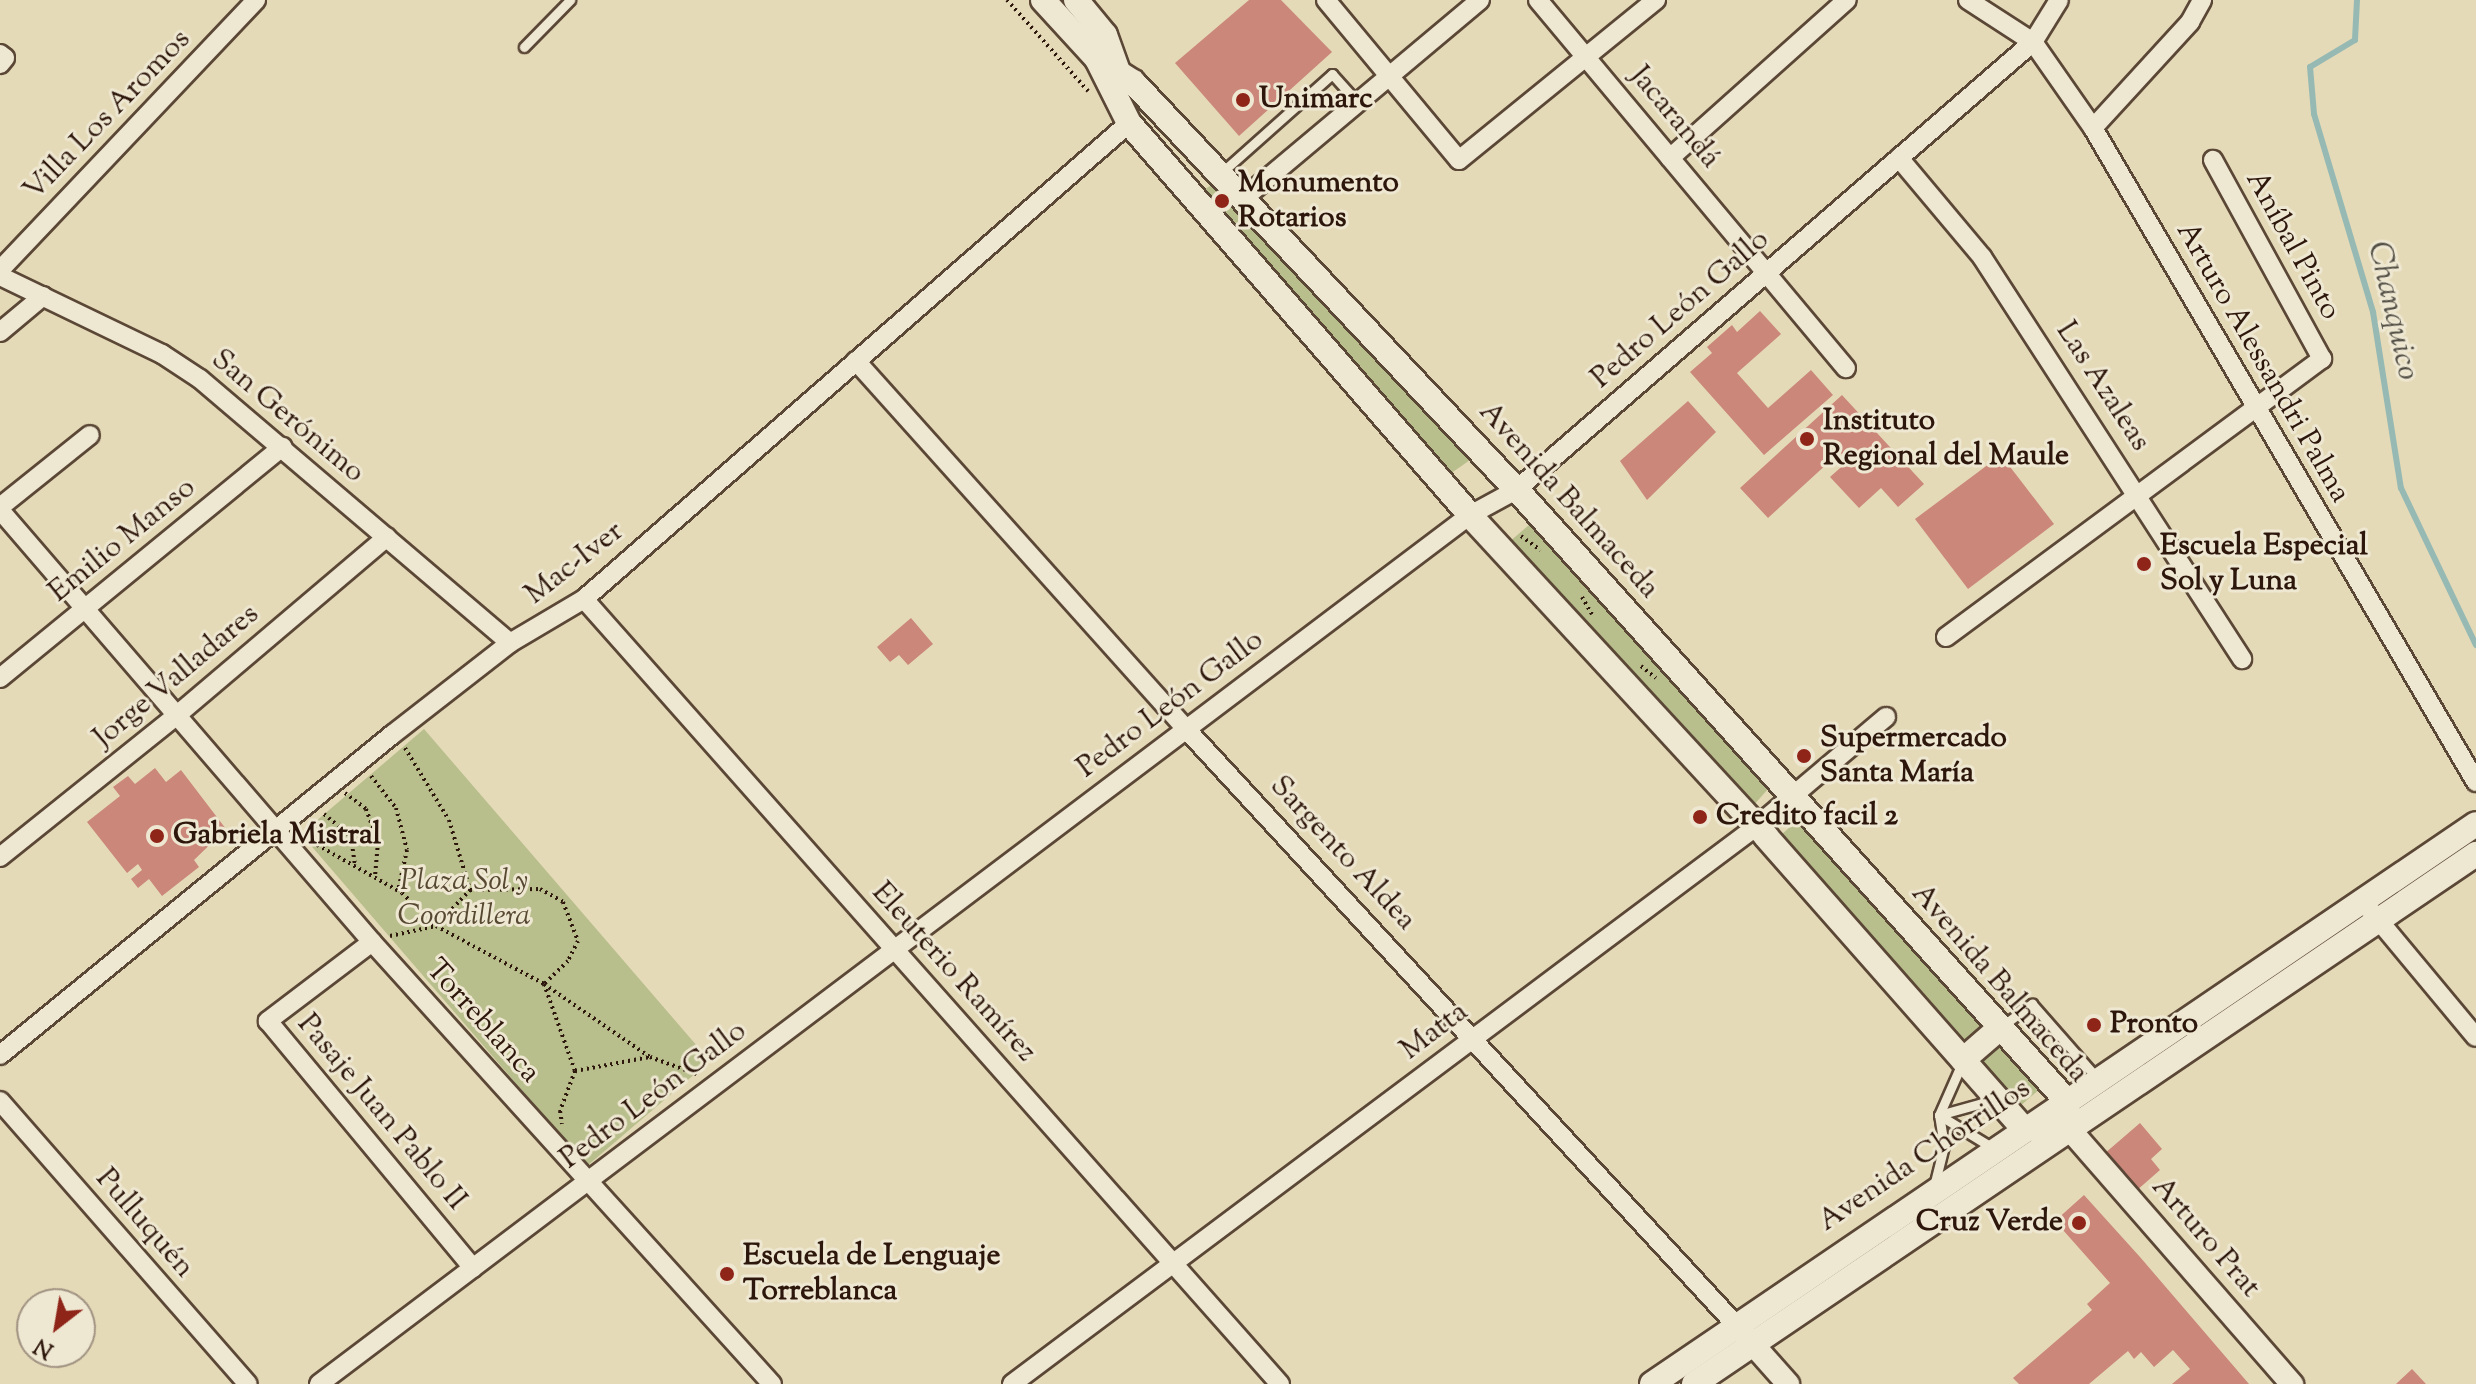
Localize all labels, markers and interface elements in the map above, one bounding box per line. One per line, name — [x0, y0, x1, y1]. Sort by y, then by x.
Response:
street label: Villa Los Aromos — [17, 23, 199, 209]
street label: Jacarandá — [1621, 60, 1727, 176]
place label: Unimarc — [1259, 82, 1373, 118]
marker: Unimarc — [1234, 91, 1252, 109]
street label: Aníbal Pinto — [2236, 165, 2348, 327]
place label: Monumento Rotarios — [1238, 166, 1399, 236]
marker: Monumento Rotarios — [1213, 192, 1231, 210]
street label: Arturo Alessandri Palma — [2167, 216, 2357, 510]
street label: Pedro León Gallo — [1585, 223, 1777, 397]
water label: Chanquico — [2357, 238, 2427, 384]
street label: Las Azaleas — [2047, 315, 2157, 459]
street label: San Gerónimo — [203, 342, 371, 492]
street label: Avenida Balmaceda — [1470, 395, 1666, 607]
place label: Instituto Regional del Maule — [1823, 404, 2069, 474]
marker: Instituto Regional del Maule — [1798, 430, 1816, 448]
street label: Emilio Manso — [42, 471, 204, 611]
street label: Mac-Iver — [519, 515, 631, 613]
place label: Escuela Especial Sol y Luna — [2160, 529, 2368, 600]
marker: Escuela Especial Sol y Luna — [2135, 555, 2153, 573]
street label: Jorge Valladares — [87, 597, 267, 757]
street label: Pedro León Gallo — [1071, 623, 1271, 787]
place label: Supermercado Santa María — [1820, 721, 2007, 792]
marker: Supermercado Santa María — [1795, 747, 1813, 765]
street label: Sargento Aldea — [1261, 769, 1423, 939]
place label: Credito facil 2 — [1716, 799, 1898, 835]
marker: Credito facil 2 — [1691, 808, 1709, 826]
place label: Gabriela Mistral — [173, 818, 381, 854]
marker: Gabriela Mistral — [148, 827, 166, 845]
park label: Plaza Sol y Coordillera — [398, 864, 530, 934]
street label: Eleuterio Ramírez — [863, 876, 1043, 1070]
street label: Avenida Balmaceda — [1903, 877, 2095, 1091]
street label: Torreblanca — [417, 953, 547, 1091]
street label: Matta — [1394, 995, 1476, 1069]
place label: Pronto — [2110, 1007, 2198, 1043]
street label: Pasaje Juan Pablo II — [288, 1008, 474, 1218]
street label: Pedro León Gallo — [554, 1014, 754, 1178]
marker: Pronto — [2085, 1016, 2103, 1034]
street label: Avenida Chorrillos — [1812, 1072, 2038, 1240]
street label: Pulluquén — [87, 1162, 201, 1286]
street label: Arturo Prat — [2143, 1170, 2267, 1306]
place label: Cruz Verde — [1916, 1205, 2063, 1241]
marker: Cruz Verde — [2070, 1214, 2088, 1232]
place label: Escuela de Lenguaje Torreblanca — [743, 1239, 1000, 1310]
marker: Escuela de Lenguaje Torreblanca — [718, 1265, 736, 1283]
north arrow — [16, 1288, 96, 1368]
text: N — [29, 1329, 60, 1365]

